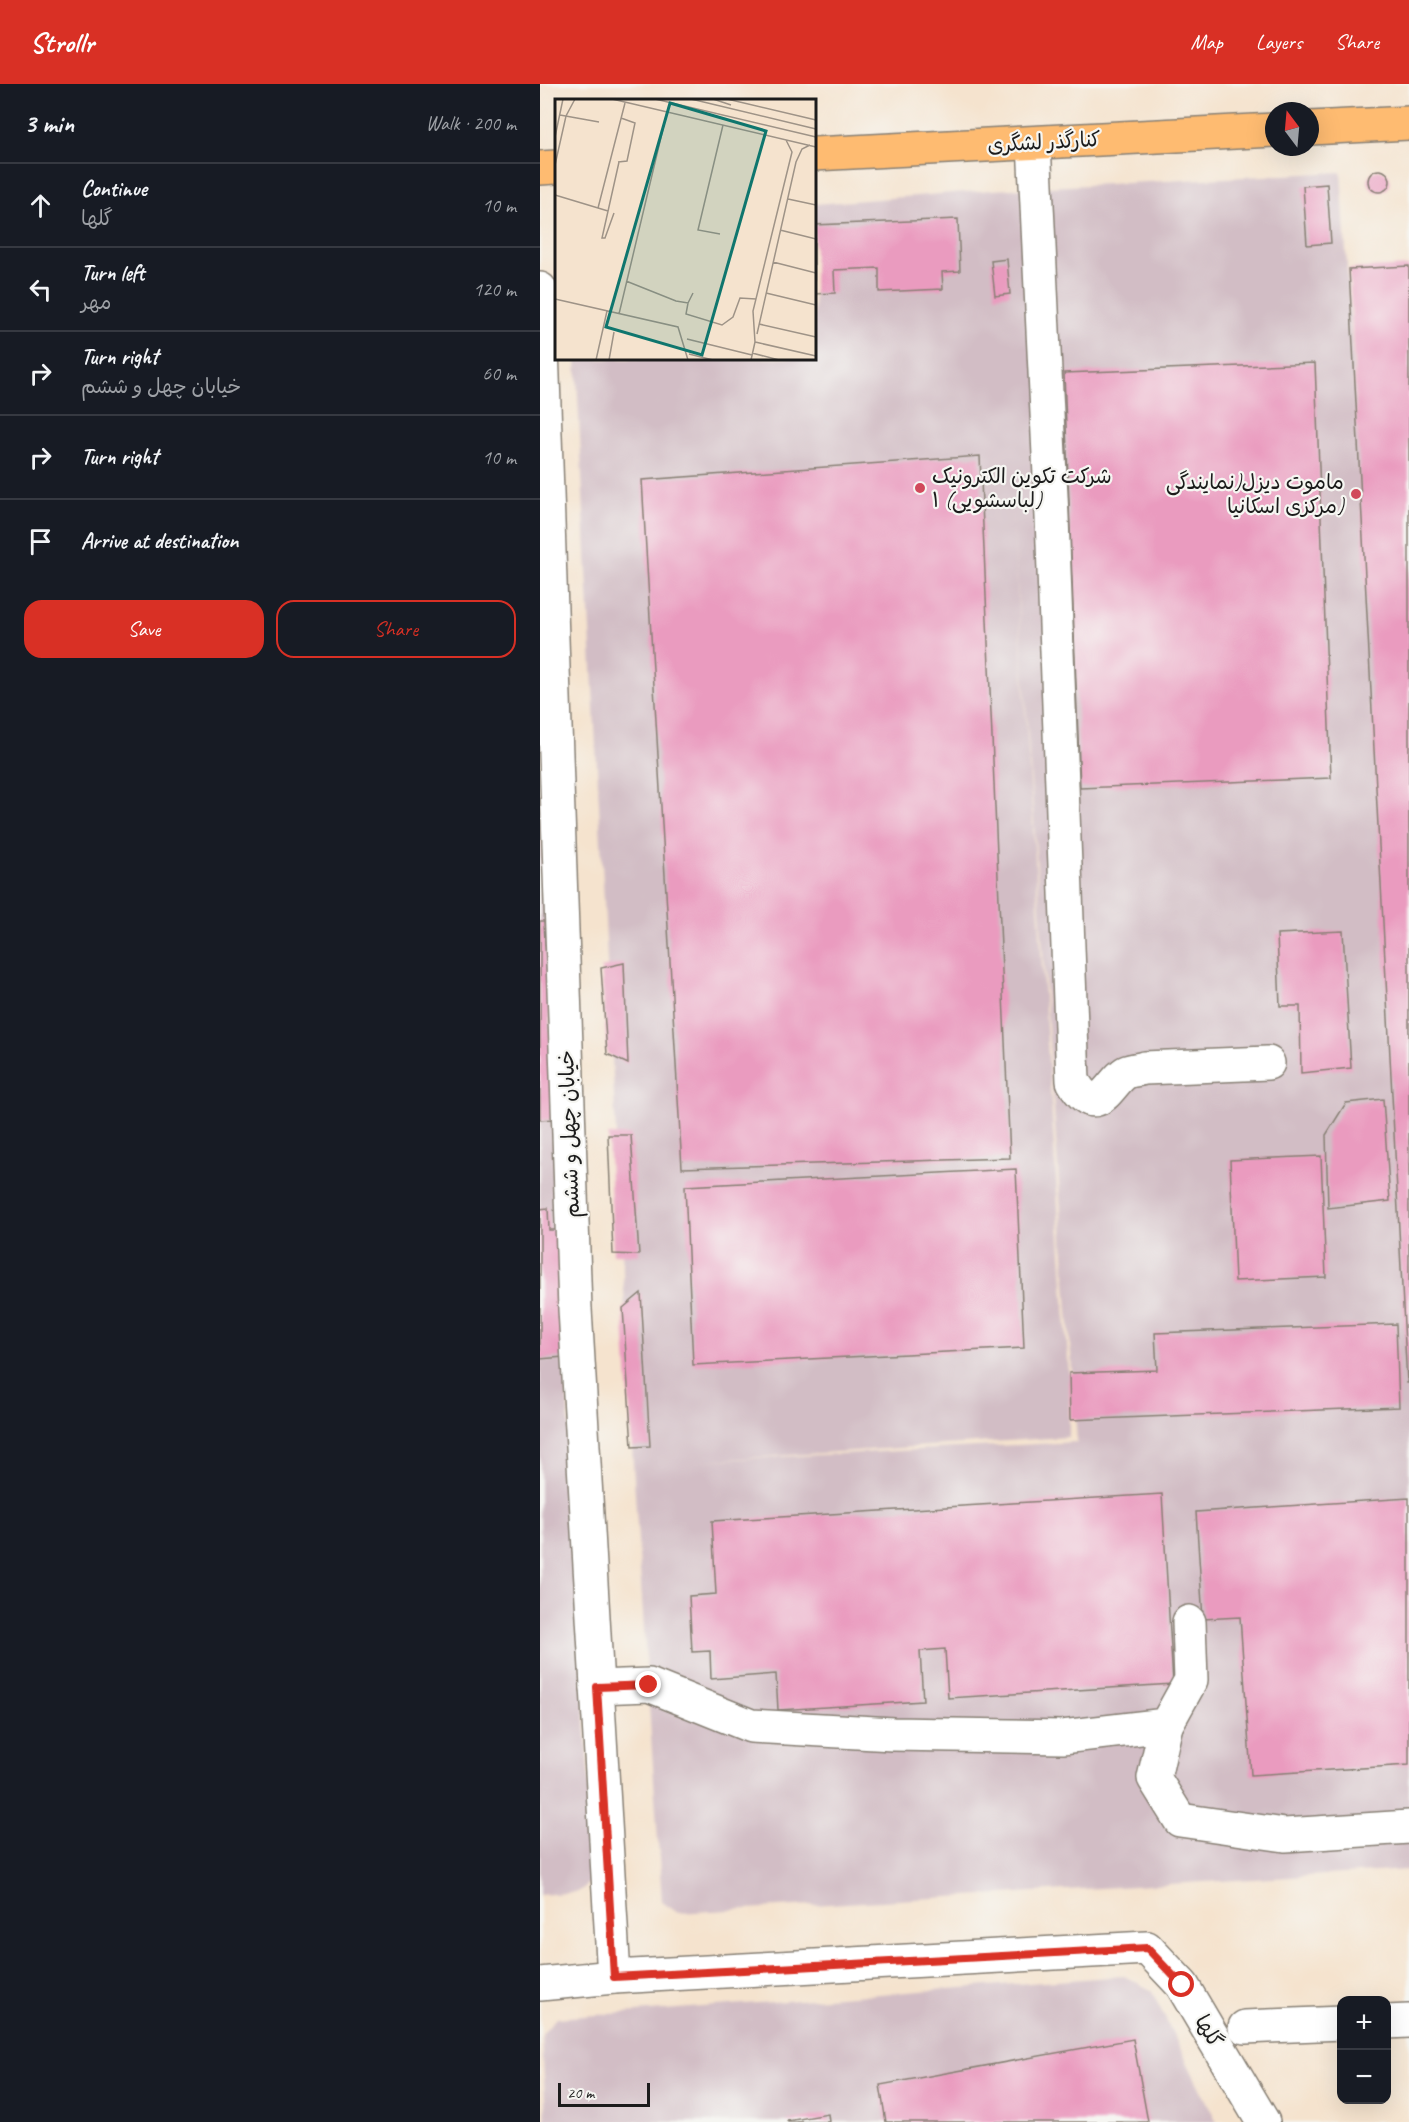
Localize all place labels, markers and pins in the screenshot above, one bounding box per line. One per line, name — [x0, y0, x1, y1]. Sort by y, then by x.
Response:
place label: شرکت تکوین الکترونیک ۱ (لباسشویی) — [932, 463, 1112, 514]
place label: ماموت دیزل(نمایندگی مرکزی اسکانیا) — [1166, 469, 1345, 519]
marker: شرکت تکوین الکترونیک ۱ (لباسشویی) — [913, 481, 927, 495]
marker: ماموت دیزل(نمایندگی مرکزی اسکانیا) — [1349, 487, 1363, 501]

